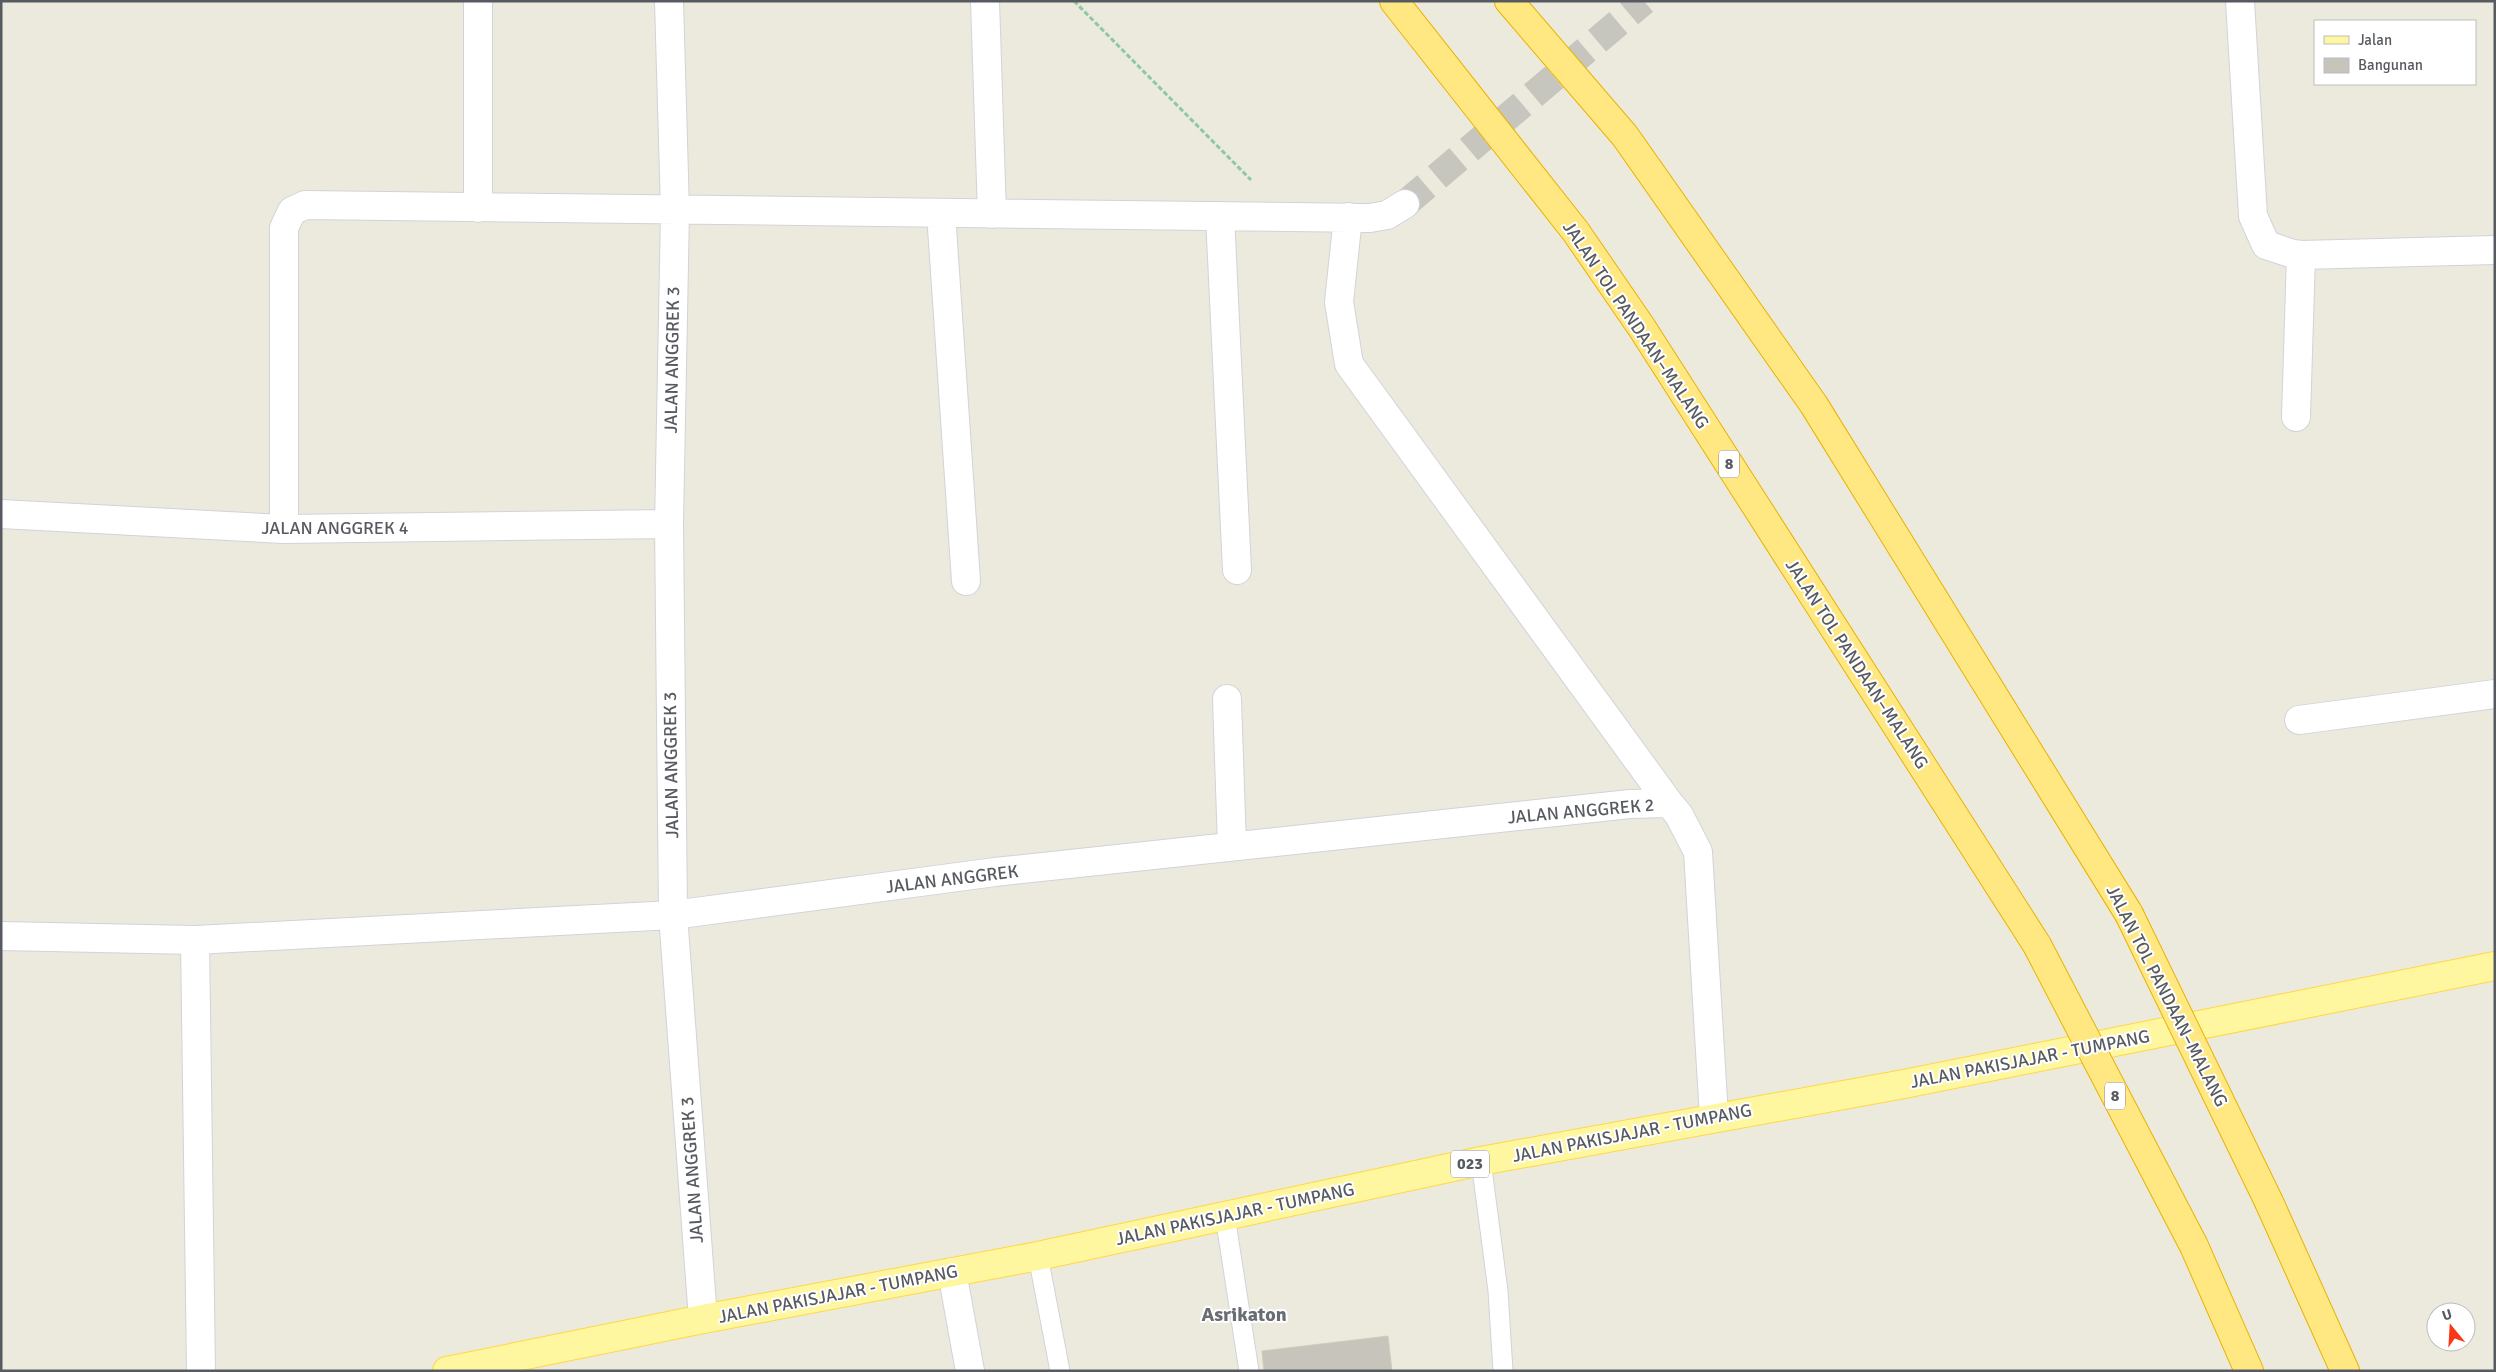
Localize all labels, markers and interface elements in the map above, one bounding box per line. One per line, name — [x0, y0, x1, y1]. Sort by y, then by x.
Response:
legend — [2314, 20, 2476, 85]
text: Jalan — [2358, 31, 2392, 49]
text: Bangunan — [2358, 56, 2423, 74]
street label: JALAN TOL PANDAAN–MALANG — [1558, 217, 1714, 433]
street label: JALAN ANGGREK 3 — [660, 286, 684, 434]
road number: 8 — [1719, 450, 1739, 478]
street label: JALAN ANGGREK 4 — [262, 517, 409, 539]
street label: JALAN TOL PANDAAN–MALANG — [1781, 555, 1933, 773]
street label: JALAN ANGGREK 3 — [659, 691, 683, 839]
street label: JALAN ANGGREK 2 — [1507, 794, 1655, 828]
street label: JALAN ANGGREK — [885, 860, 1020, 898]
street label: JALAN TOL PANDAAN–MALANG — [2101, 882, 2233, 1110]
street label: JALAN PAKISJAJAR - TUMPANG — [1908, 1025, 2152, 1093]
road number: 8 — [2105, 1082, 2125, 1110]
street label: JALAN ANGGREK 3 — [676, 1096, 708, 1244]
street label: JALAN PAKISJAJAR - TUMPANG — [1510, 1099, 1754, 1167]
road number: 023 — [1451, 1150, 1489, 1178]
street label: JALAN PAKISJAJAR - TUMPANG — [1114, 1178, 1356, 1250]
street label: JALAN PAKISJAJAR - TUMPANG — [716, 1260, 960, 1328]
district label: Asrikaton — [1201, 1302, 1287, 1327]
north arrow — [2426, 1302, 2476, 1352]
text: U — [2440, 1306, 2454, 1325]

